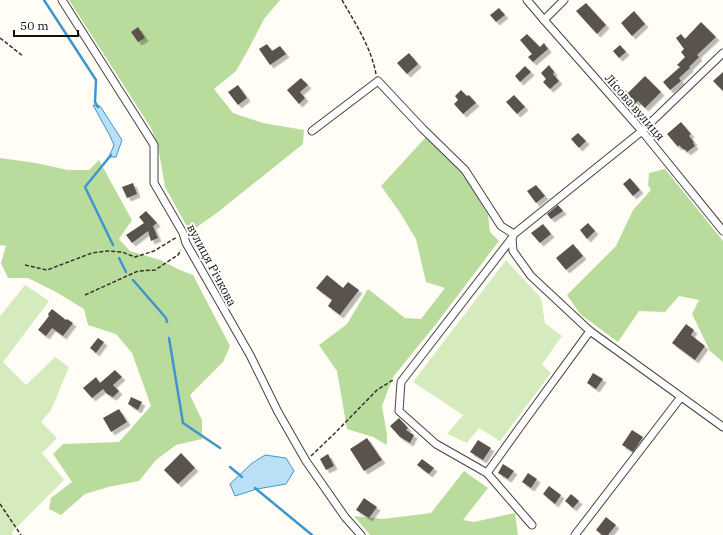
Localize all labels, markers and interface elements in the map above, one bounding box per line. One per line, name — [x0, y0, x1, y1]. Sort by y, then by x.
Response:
scale bar — [14, 12, 78, 38]
text: 50 m — [20, 18, 49, 33]
street label: Лісова вулиця — [602, 71, 668, 143]
street label: вулиця Річкова — [184, 221, 240, 309]

